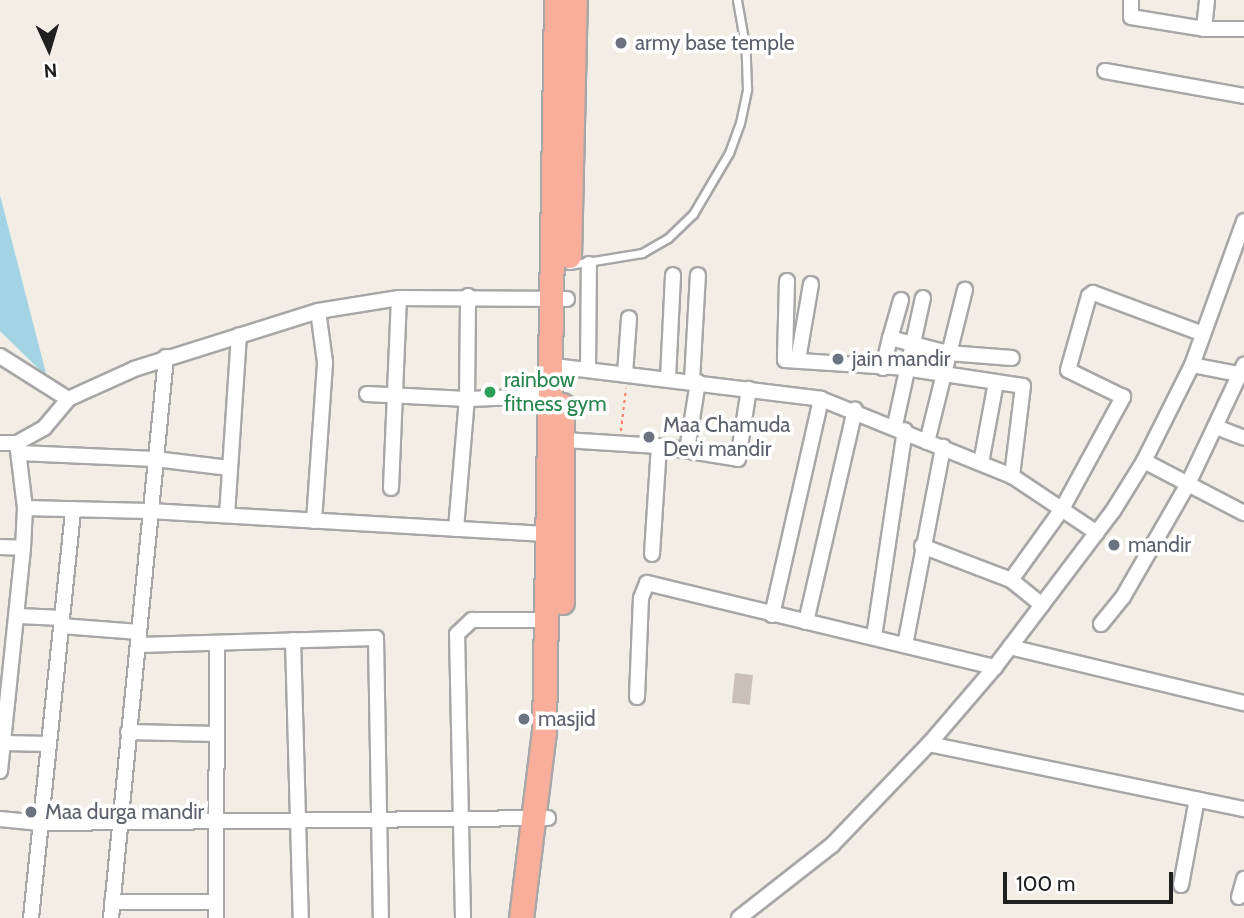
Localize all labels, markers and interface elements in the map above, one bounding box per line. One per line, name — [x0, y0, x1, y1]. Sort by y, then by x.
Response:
north arrow — [14, 14, 84, 84]
place label: army base temple — [635, 30, 795, 56]
marker: army base temple — [613, 35, 629, 51]
text: N — [43, 59, 58, 82]
place label: jain mandir — [852, 346, 950, 372]
marker: jain mandir — [830, 351, 846, 367]
place label: rainbow fitness gym — [504, 367, 607, 417]
marker: rainbow fitness gym — [482, 384, 498, 400]
place label: Maa Chamuda Devi mandir — [663, 412, 790, 462]
marker: Maa Chamuda Devi mandir — [641, 429, 657, 445]
place label: mandir — [1128, 532, 1191, 558]
marker: mandir — [1106, 537, 1122, 553]
place label: masjid — [538, 706, 596, 732]
marker: masjid — [516, 711, 532, 727]
place label: Maa durga mandir — [45, 799, 204, 825]
marker: Maa durga mandir — [23, 804, 39, 820]
scale bar — [1006, 858, 1176, 902]
text: 100 m — [1016, 871, 1075, 896]

